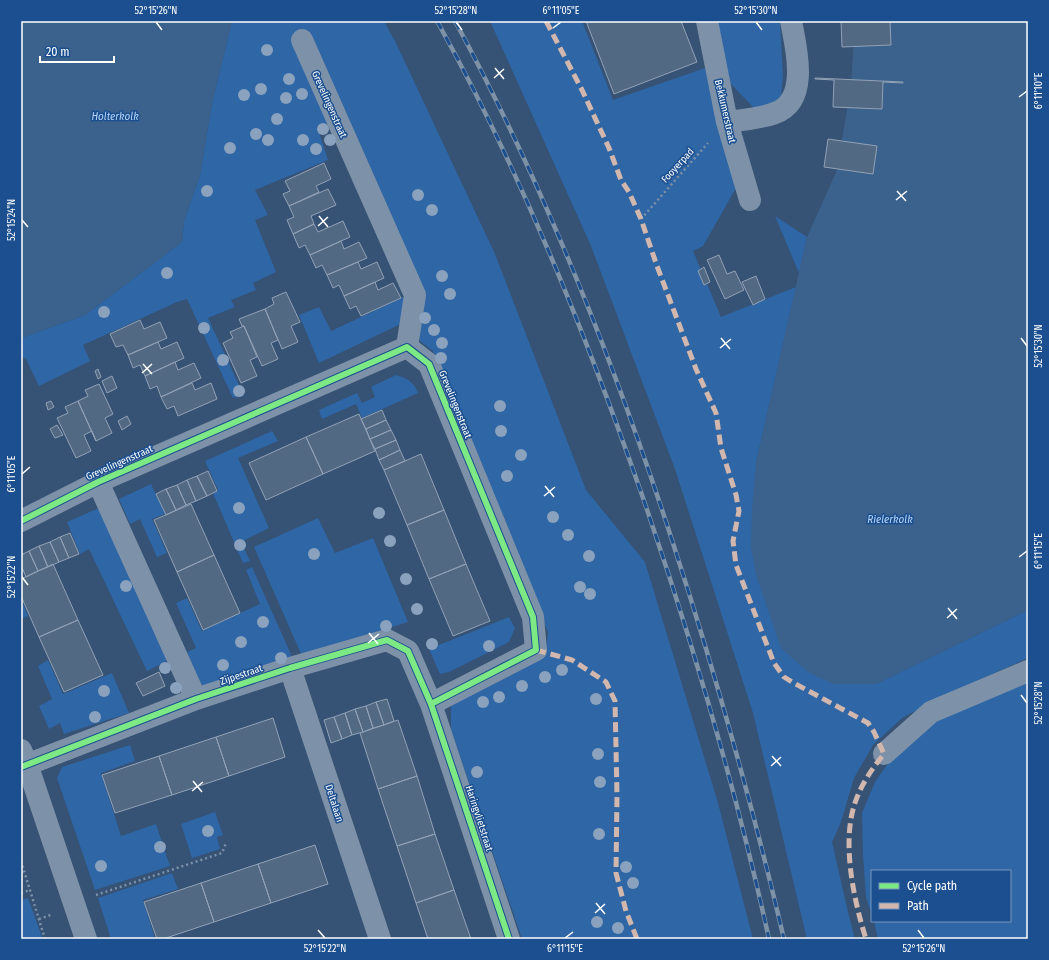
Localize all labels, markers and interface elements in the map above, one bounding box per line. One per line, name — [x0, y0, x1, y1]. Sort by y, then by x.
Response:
text: 52°15'26"N — [135, 5, 177, 17]
text: 52°15'28"N — [435, 5, 477, 17]
text: 6°11'05"E — [542, 5, 580, 17]
text: 52°15'30"N — [734, 5, 778, 17]
scale bar — [40, 38, 114, 64]
text: 20 m — [46, 45, 70, 59]
street label: Grevelingenstraat — [309, 69, 350, 140]
text: 6°11'10"E — [1033, 72, 1045, 109]
street label: Bekkumerstraat — [712, 78, 738, 145]
water label: Holterkolk — [91, 110, 139, 123]
street label: Fooyerpad — [659, 146, 697, 186]
text: 52°15'24"N — [6, 199, 18, 241]
text: 52°15'30"N — [1033, 324, 1045, 368]
street label: Grevelingenstraat — [436, 369, 474, 441]
street label: Grevelingenstraat — [84, 442, 155, 483]
text: 6°11'05"E — [6, 455, 18, 493]
water label: Rielerkolk — [867, 513, 913, 526]
text: 6°11'15"E — [1033, 533, 1045, 569]
text: 52°15'22"N — [6, 556, 18, 598]
street label: Zijpestraat — [219, 662, 265, 688]
text: 52°15'28"N — [1033, 682, 1045, 724]
street label: Deltalaan — [322, 783, 346, 824]
street label: Haringvlietstraat — [463, 784, 496, 853]
legend — [871, 870, 1011, 922]
text: Cycle path — [907, 879, 957, 893]
text: Path — [907, 899, 929, 913]
text: 52°15'22"N — [304, 943, 346, 955]
text: 6°11'15"E — [547, 943, 583, 955]
text: 52°15'26"N — [903, 943, 945, 955]

